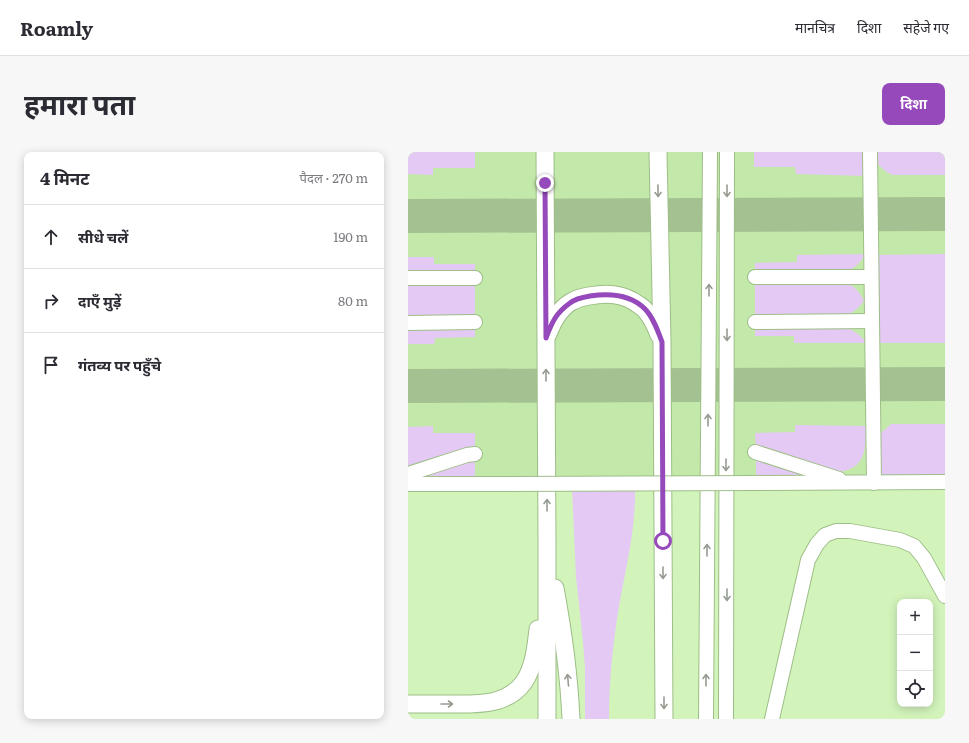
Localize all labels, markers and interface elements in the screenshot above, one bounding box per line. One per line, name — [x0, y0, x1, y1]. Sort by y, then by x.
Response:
text: Roamly — [20, 14, 93, 42]
text: मानचित्र — [795, 17, 835, 37]
text: दिशा — [857, 17, 881, 37]
text: सहेजे गए — [903, 17, 949, 37]
text: हमारा पता — [24, 82, 135, 124]
button: दिशा — [882, 83, 945, 125]
text: 4 मिनट — [40, 165, 89, 190]
text: पैदल · 270 m — [300, 168, 368, 187]
route end — [536, 174, 554, 192]
one-way arrow — [655, 184, 662, 197]
one-way arrow — [723, 184, 731, 197]
text: सीधे चलें — [78, 225, 128, 248]
icon: ahead — [40, 226, 62, 248]
text: 190 m — [333, 227, 368, 246]
one-way arrow — [705, 284, 713, 297]
text: दाएँ मुड़ें — [78, 289, 121, 312]
icon: right — [40, 290, 62, 312]
text: 80 m — [338, 291, 368, 310]
one-way arrow — [723, 328, 731, 341]
text: गंतव्य पर पहुँचे — [78, 353, 161, 376]
icon: arrive — [40, 354, 62, 376]
one-way arrow — [542, 369, 550, 382]
one-way arrow — [704, 414, 712, 427]
one-way arrow — [722, 458, 730, 471]
one-way arrow — [543, 499, 551, 512]
route start — [654, 532, 672, 550]
one-way arrow — [703, 544, 711, 557]
one-way arrow — [659, 566, 667, 579]
one-way arrow — [723, 588, 731, 601]
map controls — [897, 599, 933, 707]
button: + — [897, 599, 933, 635]
button: − — [897, 635, 933, 671]
button: locate — [897, 671, 933, 707]
one-way arrow — [564, 674, 571, 687]
one-way arrow — [702, 674, 710, 687]
one-way arrow — [660, 696, 668, 709]
one-way arrow — [440, 700, 453, 708]

